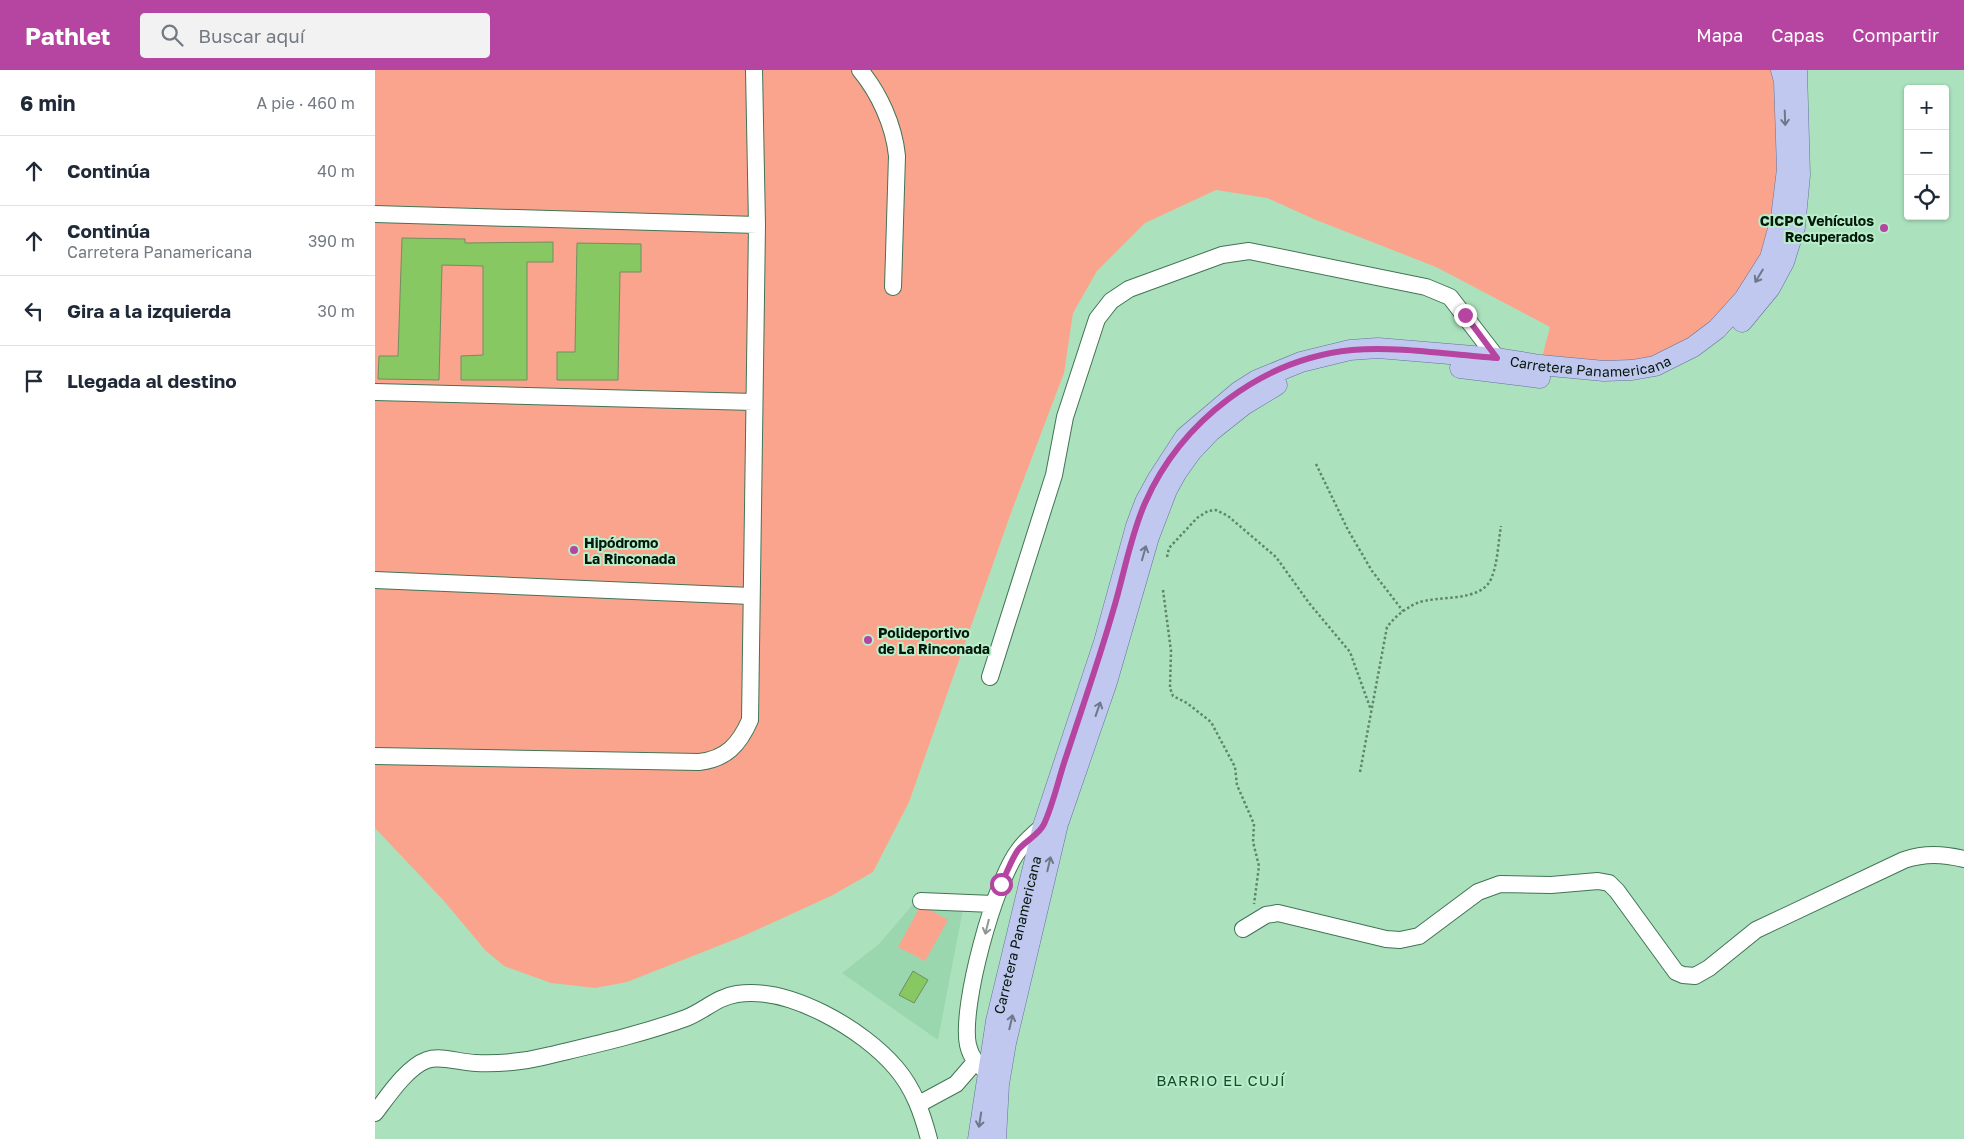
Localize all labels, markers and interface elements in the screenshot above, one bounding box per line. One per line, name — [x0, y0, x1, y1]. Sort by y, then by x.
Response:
search box — [140, 13, 490, 58]
text: Pathlet — [25, 21, 110, 50]
icon: search — [158, 21, 186, 49]
text: Buscar aquí — [198, 24, 305, 47]
text: Mapa — [1696, 24, 1743, 46]
text: Capas — [1771, 24, 1824, 46]
text: Compartir — [1852, 24, 1939, 46]
map controls — [1904, 85, 1949, 220]
button: + — [1904, 85, 1949, 130]
text: 6 min — [20, 90, 75, 116]
text: A pie · 460 m — [257, 93, 355, 113]
one-way arrow — [1780, 110, 1790, 126]
button: − — [1904, 130, 1949, 175]
icon: ahead — [20, 157, 48, 185]
text: Continúa — [67, 159, 150, 182]
text: 40 m — [317, 161, 355, 181]
button: locate — [1904, 175, 1949, 220]
place label: CICPC Vehículos Recuperados — [1760, 212, 1874, 245]
text: Continúa — [67, 219, 150, 242]
marker: CICPC Vehículos Recuperados — [1878, 222, 1890, 234]
icon: ahead — [20, 227, 48, 255]
text: 390 m — [308, 231, 355, 251]
text: Carretera Panamericana — [67, 242, 252, 262]
one-way arrow — [1754, 269, 1764, 283]
icon: left — [20, 297, 48, 325]
text: Gira a la izquierda — [67, 299, 231, 322]
text: 30 m — [318, 301, 355, 321]
route end — [1454, 304, 1477, 327]
street label: Carretera Panamericana — [1509, 351, 1673, 380]
icon: arrive — [20, 367, 48, 395]
text: Llegada al destino — [67, 369, 237, 392]
place label: Hipódromo La Rinconada — [584, 534, 676, 567]
marker: Hipódromo La Rinconada — [568, 544, 580, 556]
one-way arrow — [1140, 546, 1149, 562]
place label: Polideportivo de La Rinconada — [878, 624, 990, 657]
marker: Polideportivo de La Rinconada — [862, 634, 874, 646]
one-way arrow — [1094, 702, 1103, 717]
street label: Carretera Panamericana — [990, 854, 1044, 1016]
one-way arrow — [1045, 856, 1054, 872]
route start — [990, 873, 1013, 896]
one-way arrow — [982, 919, 991, 935]
one-way arrow — [1007, 1014, 1016, 1030]
district label: BARRIO EL CUJÍ — [1156, 1071, 1286, 1089]
one-way arrow — [975, 1112, 985, 1128]

